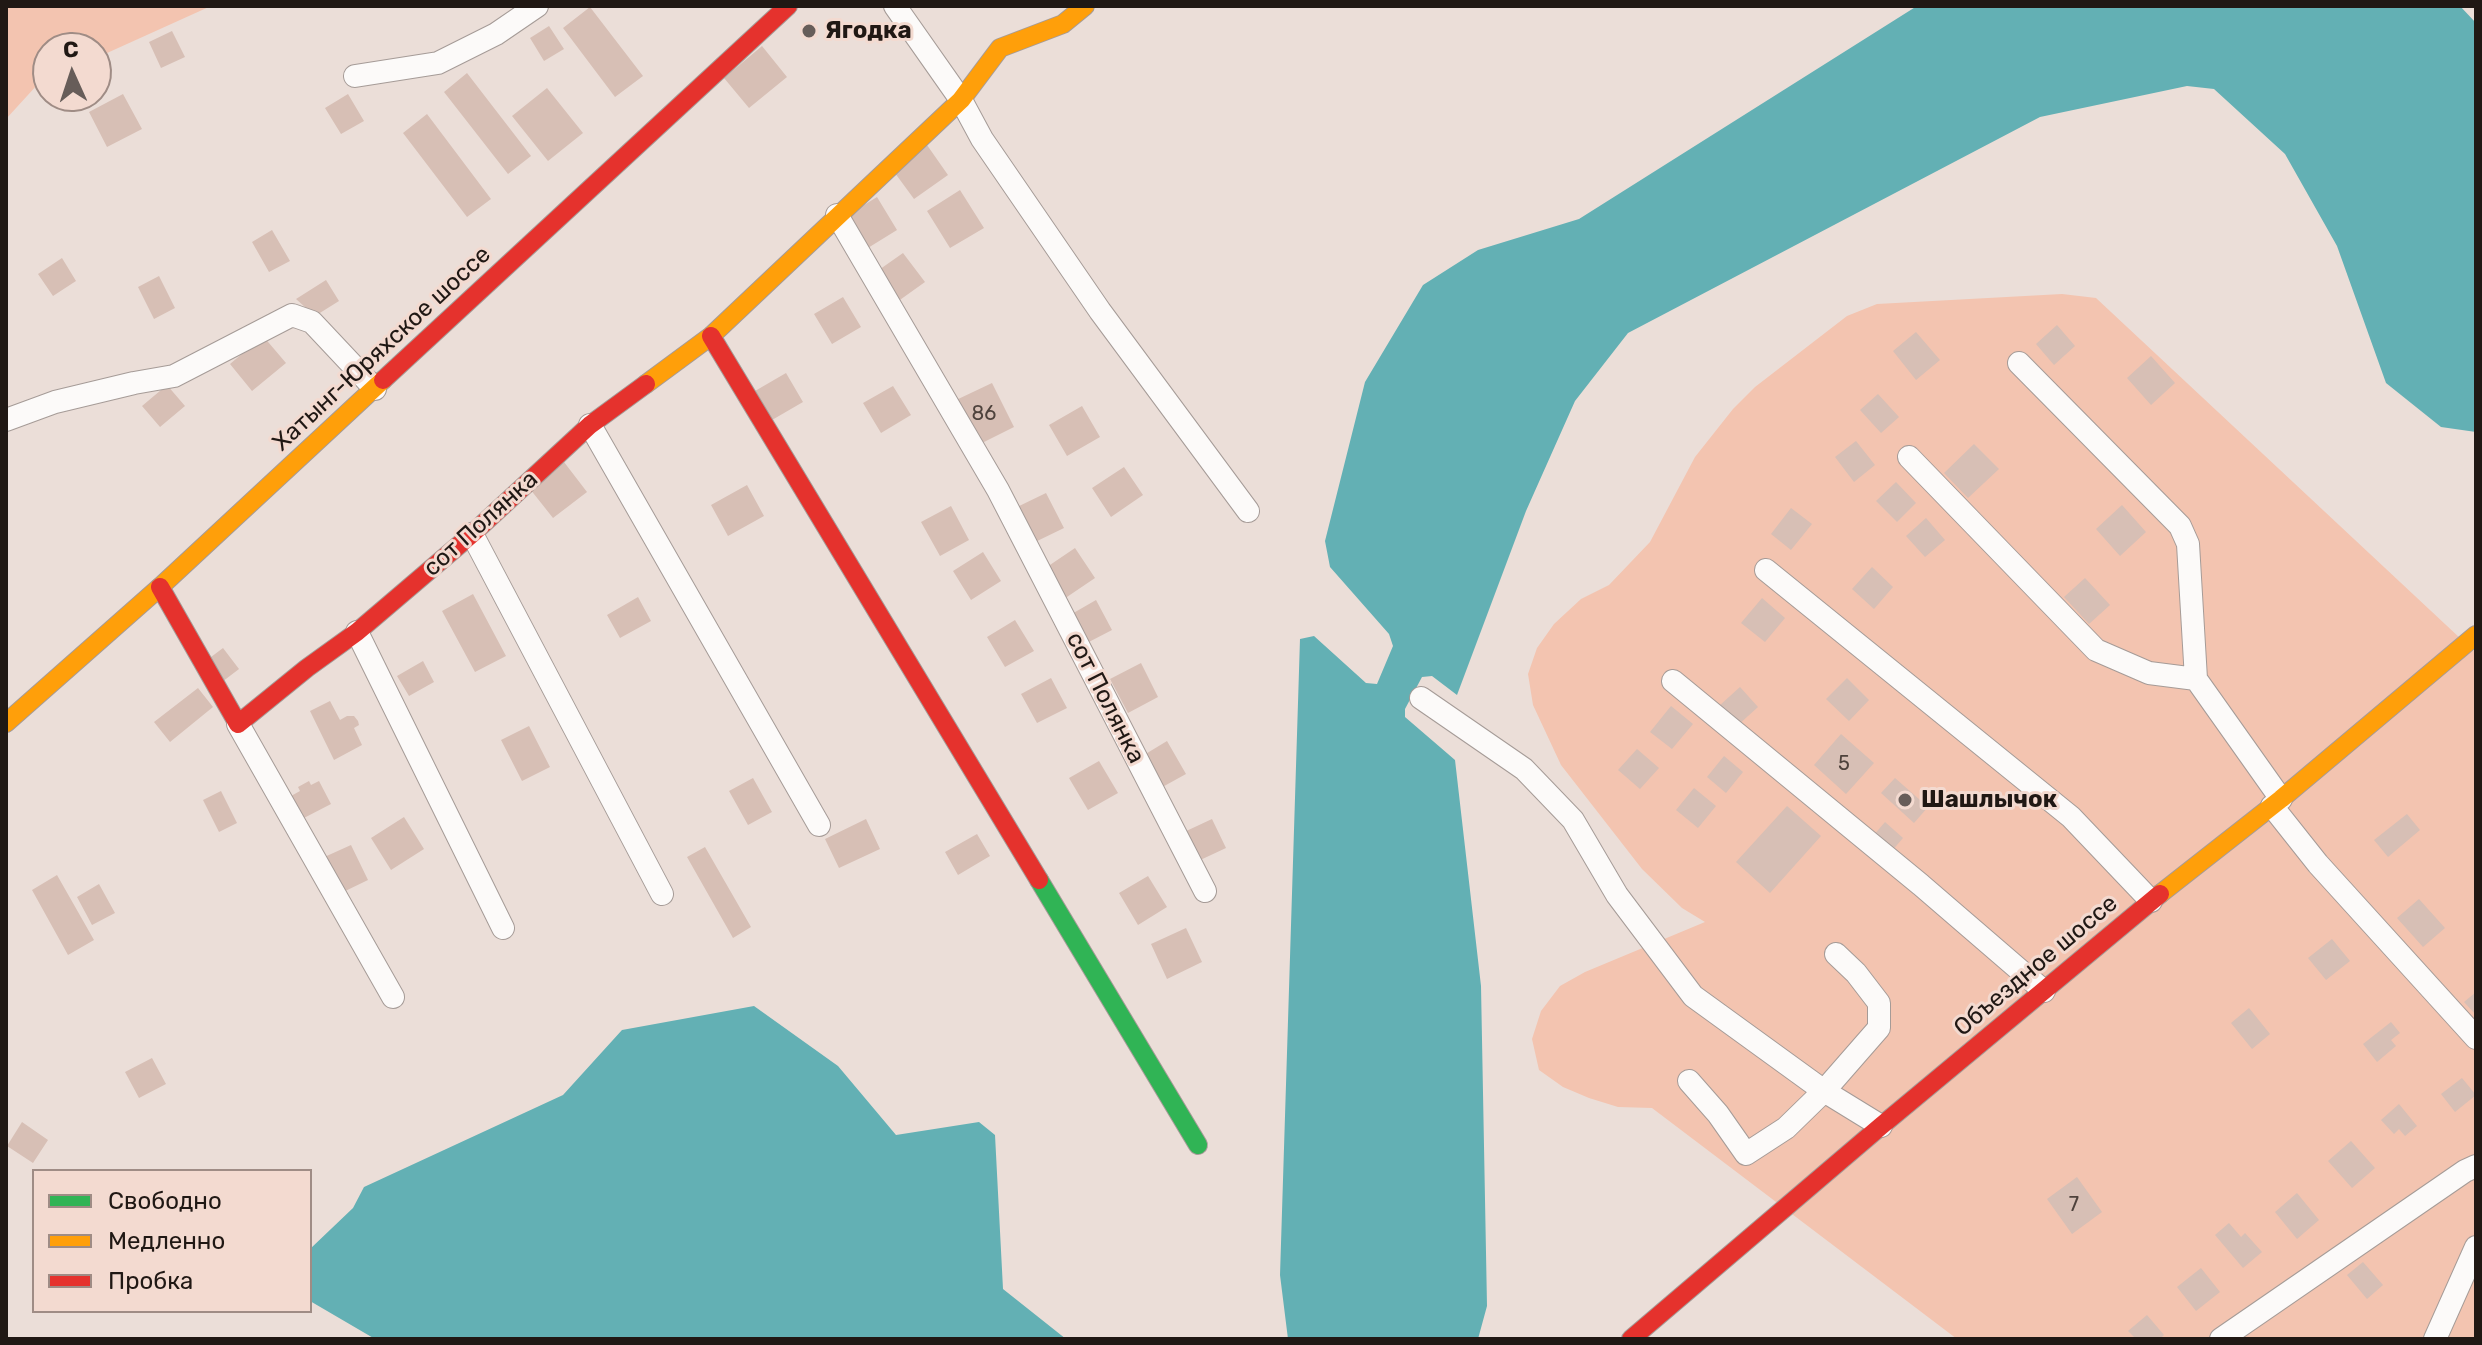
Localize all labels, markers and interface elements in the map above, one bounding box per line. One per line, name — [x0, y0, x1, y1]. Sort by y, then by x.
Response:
place label: Ягодка — [825, 17, 912, 45]
marker: Ягодка — [800, 22, 818, 40]
north arrow — [32, 32, 112, 112]
text: С — [62, 36, 79, 63]
street label: Хатынг-Юряхское шоссе — [267, 240, 497, 458]
house number: 86 — [972, 402, 996, 426]
street label: сот Полянка — [418, 465, 544, 583]
street label: сот Полянка — [1060, 627, 1150, 769]
house number: 5 — [1838, 752, 1850, 776]
place label: Шашлычок — [1921, 786, 2057, 814]
marker: Шашлычок — [1896, 791, 1914, 809]
street label: Объездное шоссе — [1948, 889, 2124, 1043]
legend — [32, 1169, 312, 1313]
text: Свободно — [108, 1187, 222, 1215]
house number: 7 — [2069, 1193, 2079, 1217]
text: Медленно — [108, 1227, 225, 1255]
text: Пробка — [108, 1267, 193, 1295]

